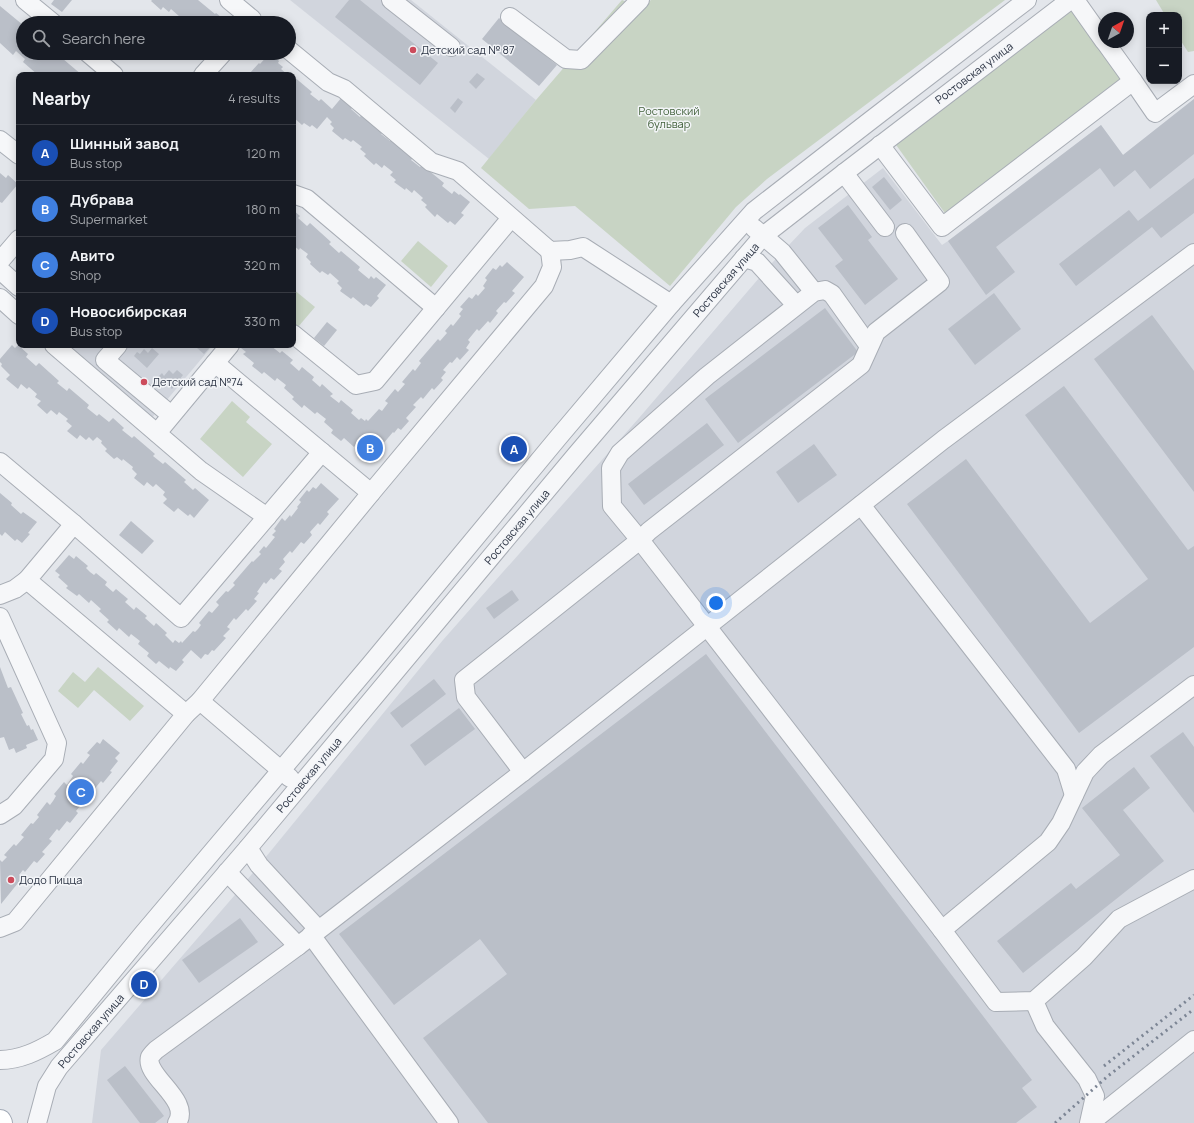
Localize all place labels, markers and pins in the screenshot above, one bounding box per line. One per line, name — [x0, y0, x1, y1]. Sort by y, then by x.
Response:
place label: Детский сад № 87 — [421, 42, 514, 57]
marker: Детский сад № 87 — [408, 45, 418, 55]
place label: Детский сад №74 — [152, 374, 243, 389]
marker: Детский сад №74 — [139, 377, 149, 387]
pin: B — [357, 433, 383, 463]
pin: A — [501, 434, 527, 464]
pin: C — [68, 777, 94, 807]
place label: Додо Пицца — [19, 872, 82, 887]
marker: Додо Пицца — [6, 875, 16, 885]
pin: D — [131, 969, 157, 999]

